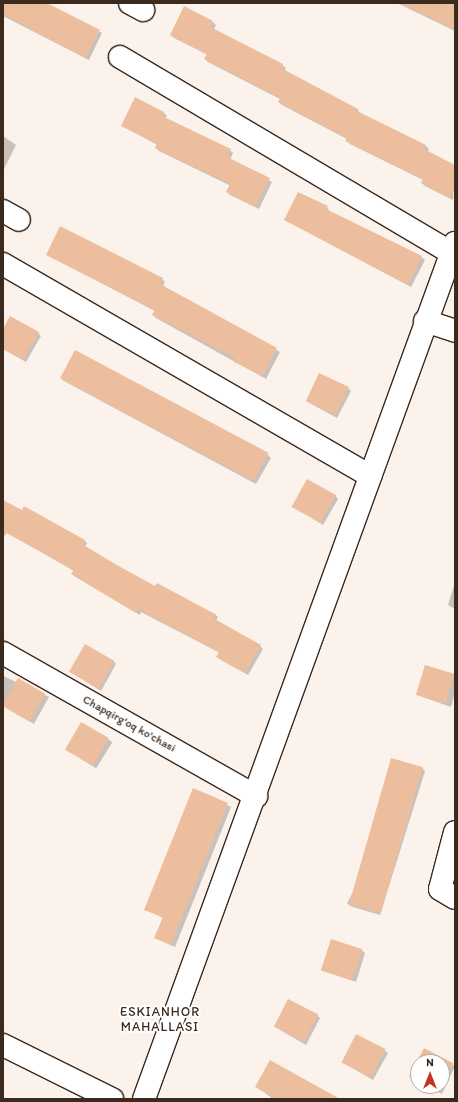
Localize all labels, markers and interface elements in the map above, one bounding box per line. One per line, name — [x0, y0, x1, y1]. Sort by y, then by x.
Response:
street label: Chapqirg'oq ko'chasi — [80, 692, 178, 756]
district label: ESKIANHOR MAHALLASI — [121, 1005, 199, 1036]
north arrow — [410, 1054, 450, 1094]
text: N — [426, 1056, 434, 1069]

